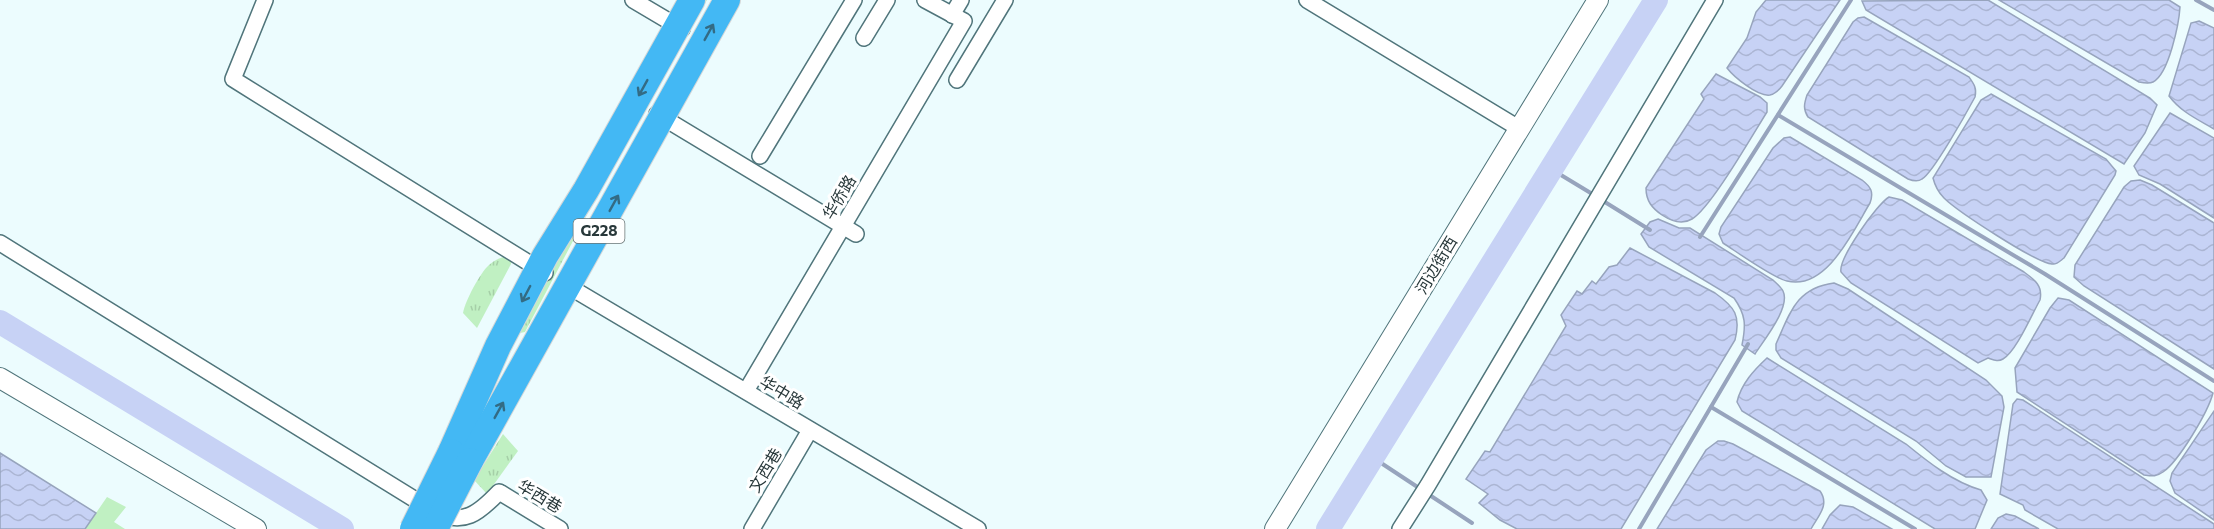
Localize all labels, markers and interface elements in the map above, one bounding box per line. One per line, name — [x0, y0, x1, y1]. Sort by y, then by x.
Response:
one-way arrow — [704, 24, 715, 42]
one-way arrow — [637, 79, 649, 96]
street label: 华侨路 — [818, 171, 859, 222]
one-way arrow — [608, 195, 620, 212]
road number: G228 — [574, 219, 624, 243]
street label: 河边街西 — [1411, 232, 1460, 297]
one-way arrow — [520, 285, 532, 302]
street label: 华中路 — [757, 371, 808, 412]
one-way arrow — [493, 402, 505, 419]
street label: 文西巷 — [744, 444, 785, 495]
street label: 华西巷 — [515, 475, 566, 516]

